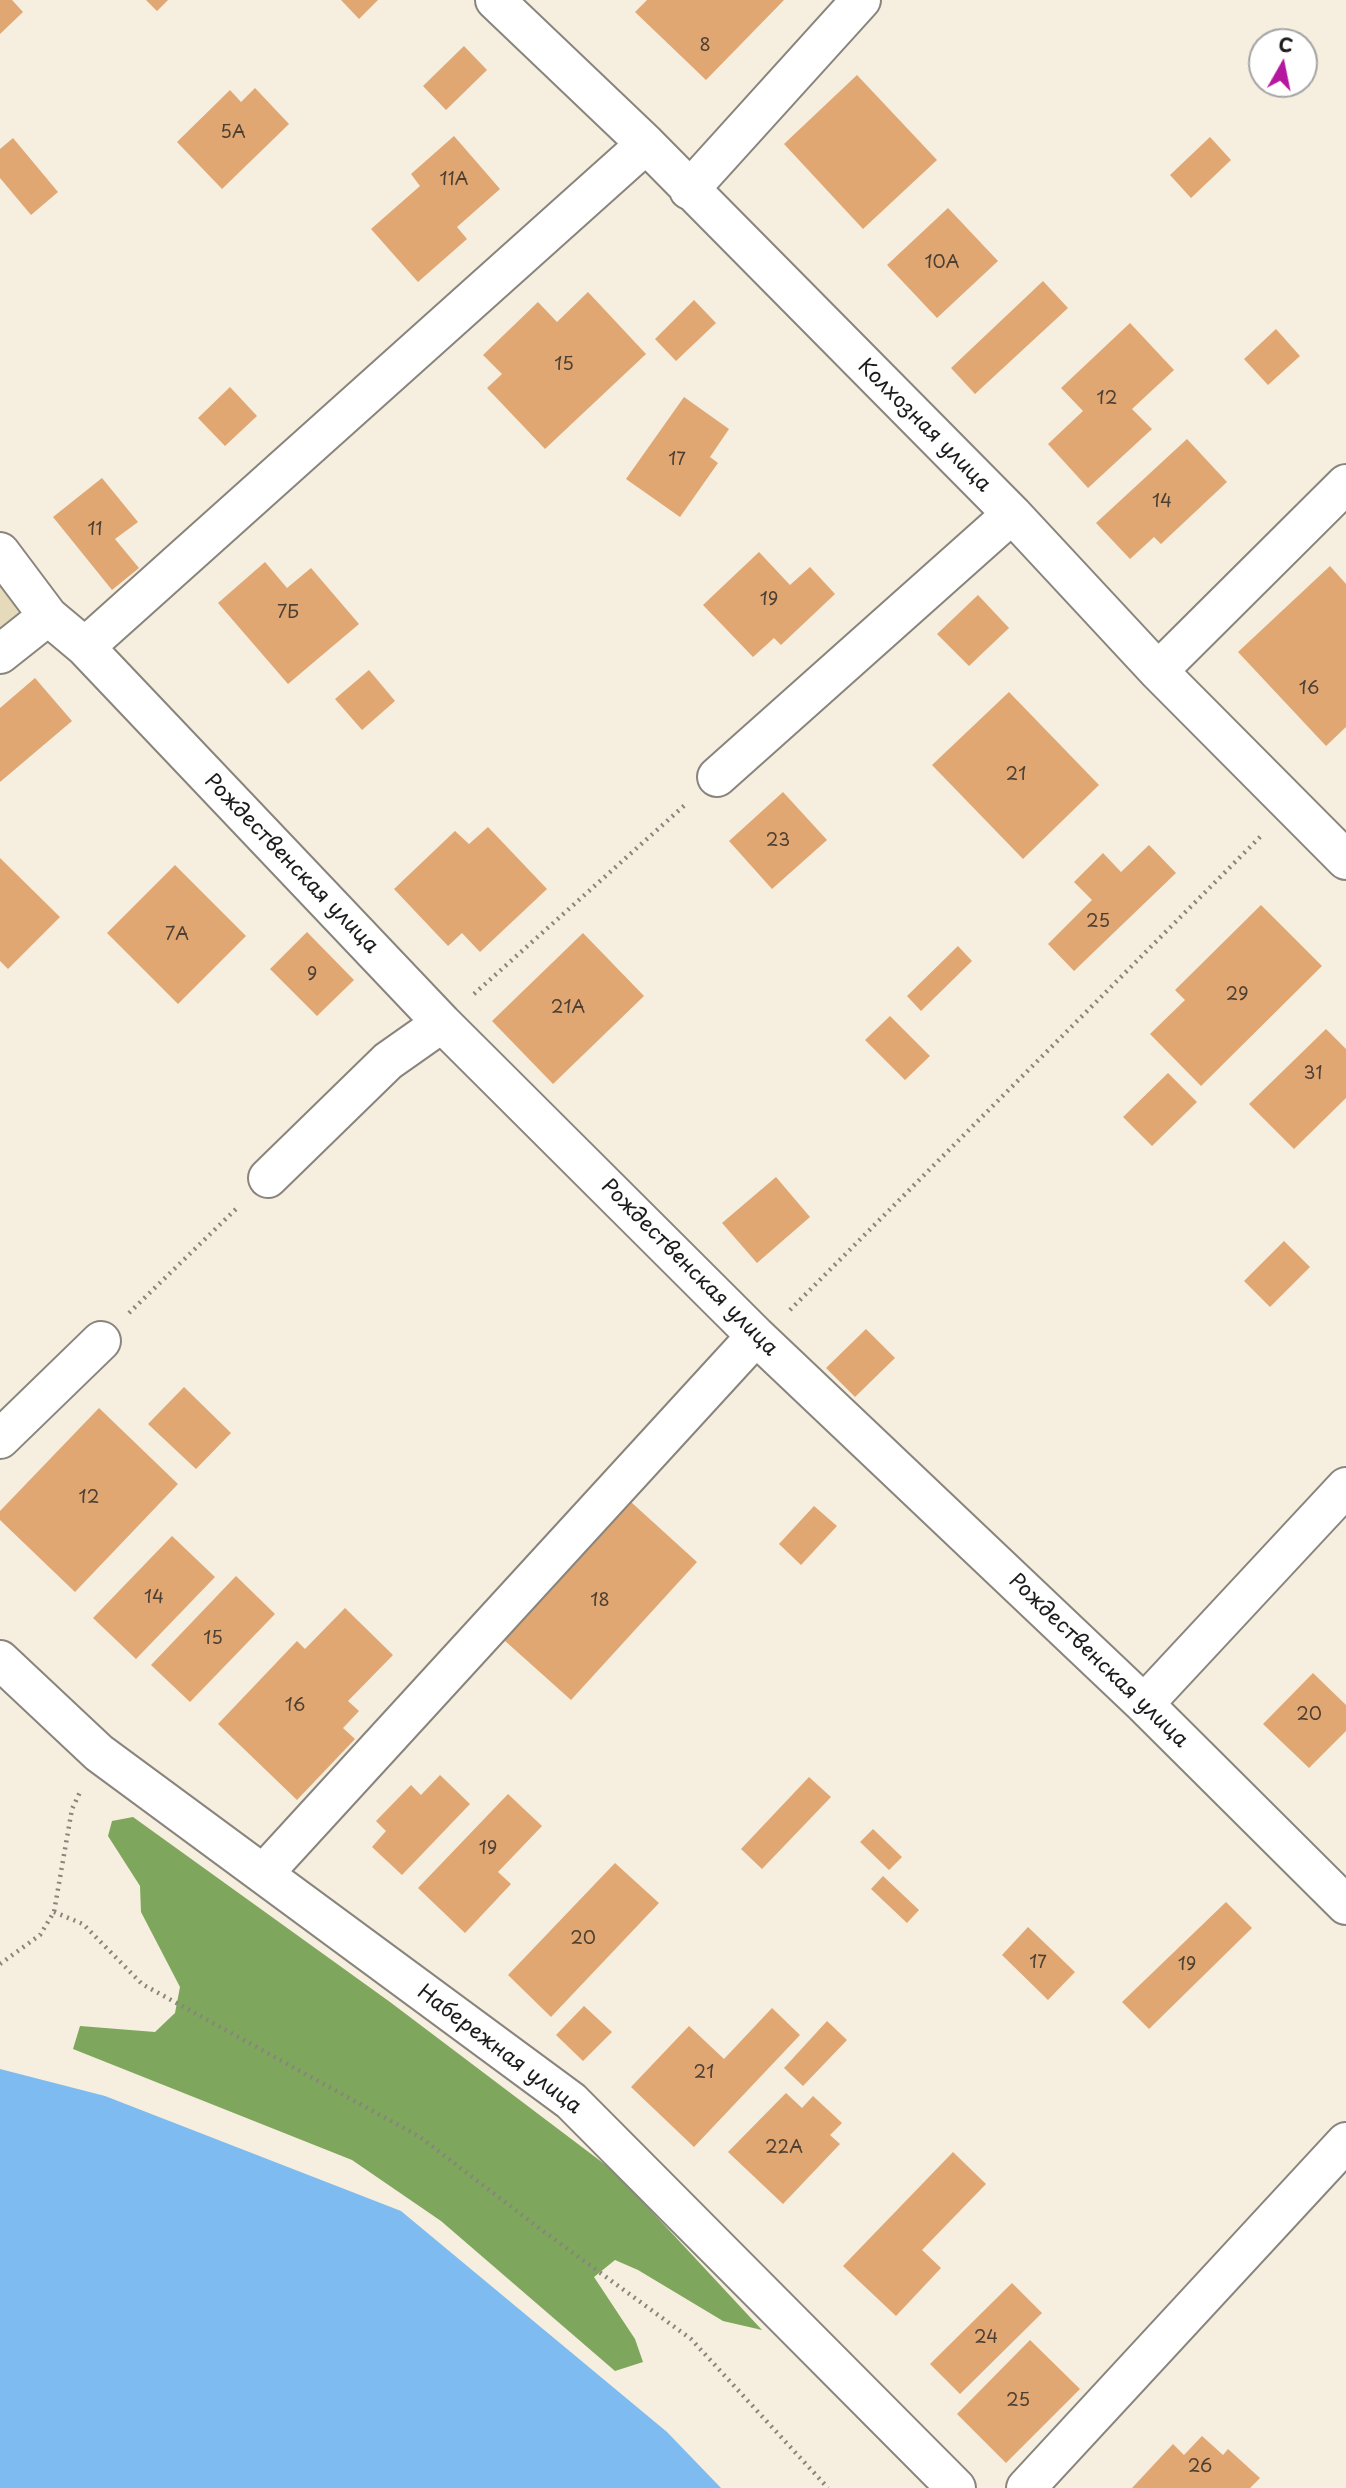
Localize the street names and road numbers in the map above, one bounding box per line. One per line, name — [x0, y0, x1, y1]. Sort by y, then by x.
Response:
street label: Колхозная улица — [852, 354, 996, 498]
street label: Рождественская улица — [199, 769, 383, 959]
street label: Рождественская улица — [595, 1174, 783, 1362]
street label: Рождественская улица — [1003, 1569, 1193, 1753]
street label: Набережная улица — [412, 1980, 586, 2120]

